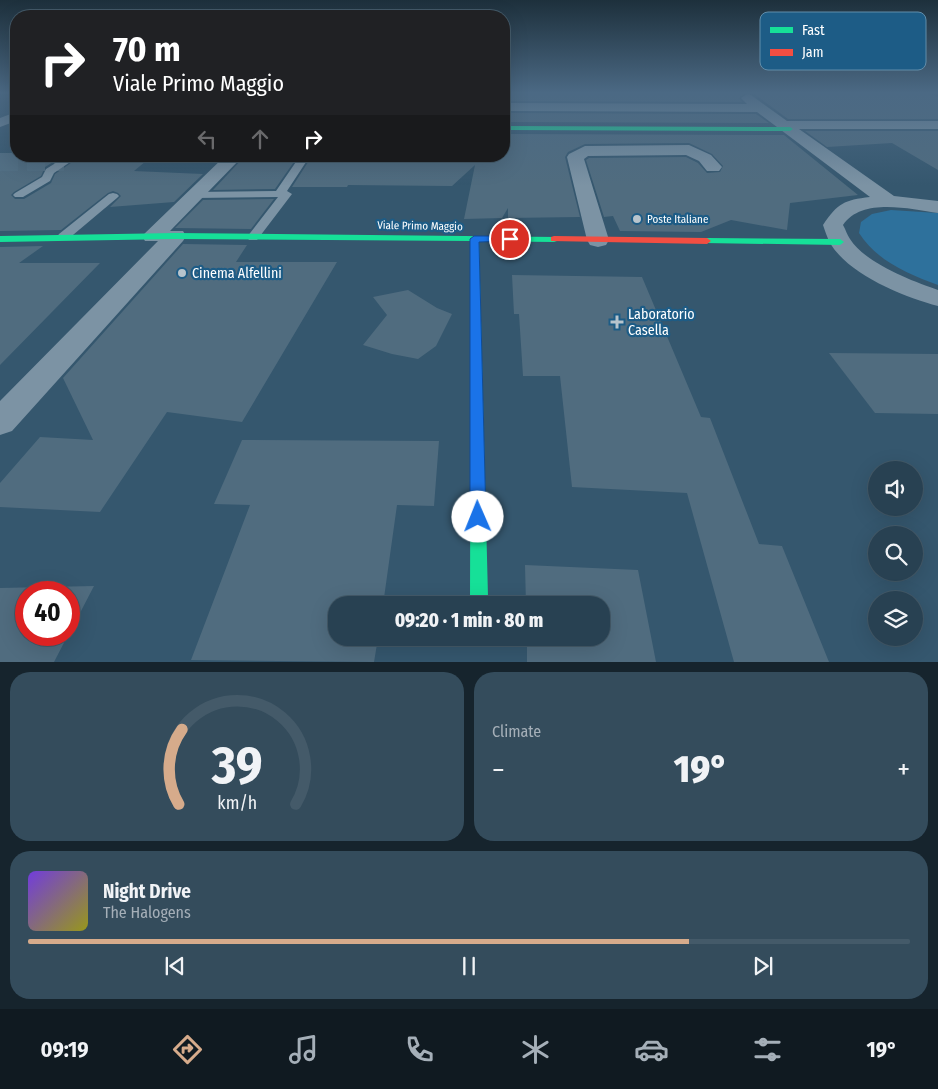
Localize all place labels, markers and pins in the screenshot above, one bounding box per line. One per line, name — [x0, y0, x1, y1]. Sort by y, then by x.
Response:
marker: Poste Italiane — [631, 213, 643, 225]
place label: Poste Italiane — [647, 213, 708, 226]
pin — [489, 218, 531, 260]
place label: Cinema Alfellini — [192, 265, 282, 282]
marker: Cinema Alfellini — [176, 267, 188, 279]
place label: Laboratorio Casella — [628, 306, 695, 339]
marker: Laboratorio Casella — [610, 315, 624, 329]

